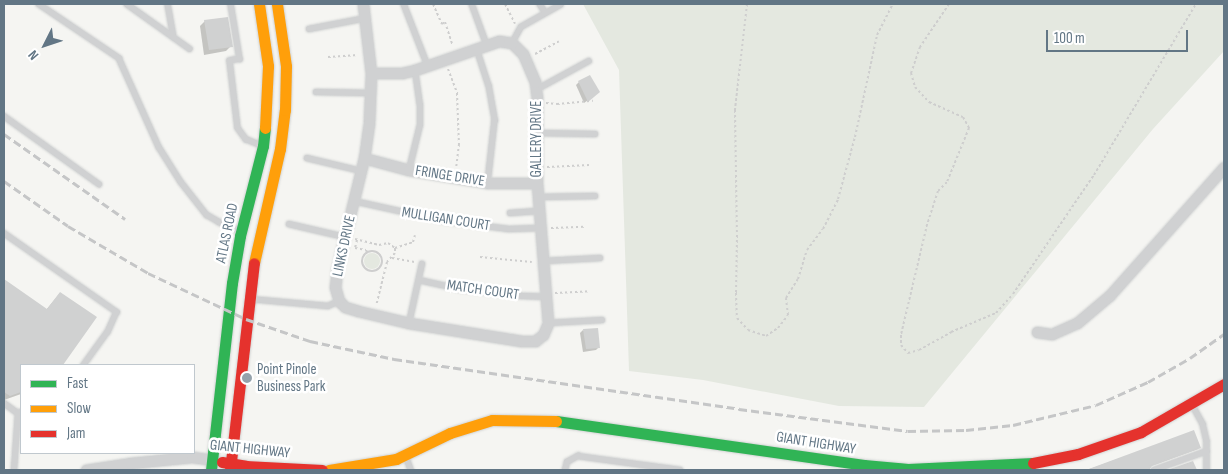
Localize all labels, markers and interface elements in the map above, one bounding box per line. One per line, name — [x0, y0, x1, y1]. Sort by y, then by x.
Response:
north arrow — [20, 20, 70, 70]
scale bar — [1048, 20, 1190, 52]
text: 100 m — [1054, 29, 1085, 48]
text: N — [24, 47, 42, 64]
street label: GALLERY DRIVE — [528, 101, 546, 177]
street label: FRINGE DRIVE — [414, 162, 486, 190]
street label: ATLAS ROAD — [212, 201, 242, 265]
street label: MULLIGAN COURT — [401, 203, 491, 235]
street label: LINKS DRIVE — [329, 214, 359, 278]
street label: MATCH COURT — [446, 276, 520, 304]
place label: Point Pinole Business Park — [257, 360, 326, 395]
legend — [20, 364, 195, 454]
marker: Point Pinole Business Park — [241, 372, 253, 384]
text: Fast — [67, 374, 88, 393]
text: Slow — [67, 399, 91, 418]
text: Jam — [67, 424, 85, 443]
street label: GIANT HIGHWAY — [775, 428, 857, 458]
street label: GIANT HIGHWAY — [209, 436, 291, 462]

